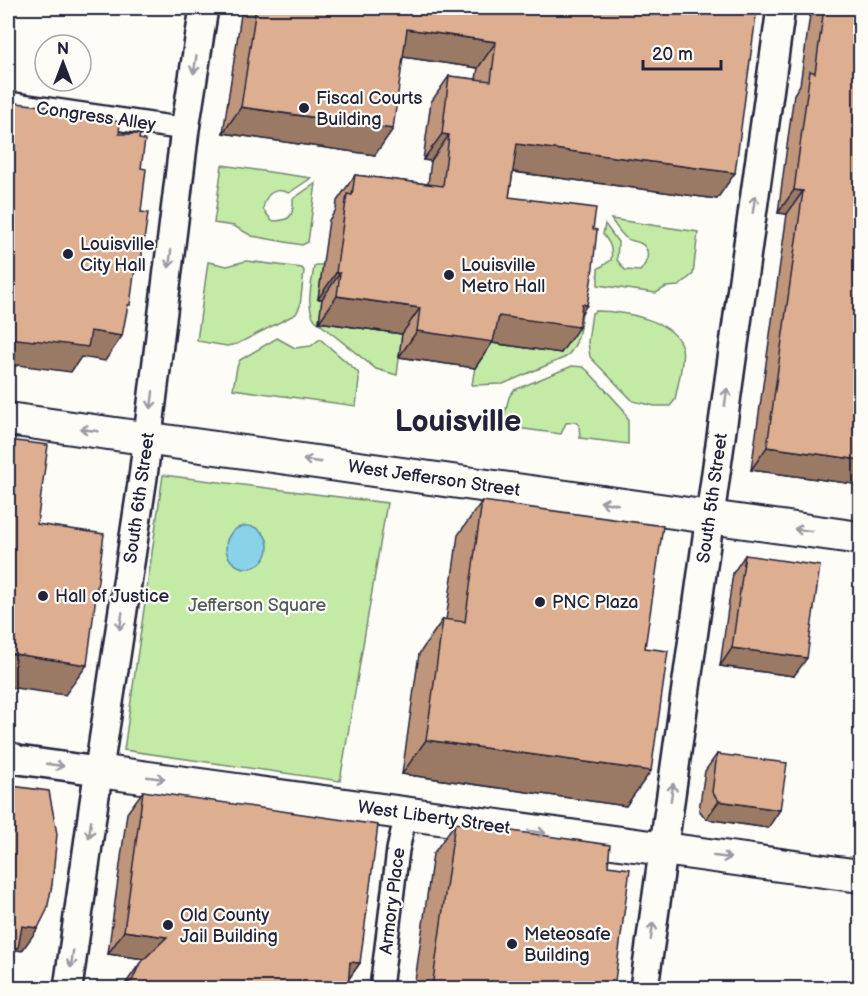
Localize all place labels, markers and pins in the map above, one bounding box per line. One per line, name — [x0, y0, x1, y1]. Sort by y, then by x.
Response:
place label: Fiscal Courts Building — [316, 88, 422, 130]
marker: Fiscal Courts Building — [297, 101, 311, 115]
place label: Louisville City Hall — [80, 234, 155, 276]
marker: Louisville City Hall — [61, 247, 75, 261]
place label: Louisville Metro Hall — [461, 255, 545, 297]
marker: Louisville Metro Hall — [442, 268, 456, 282]
place label: Hall of Justice — [55, 586, 169, 607]
marker: Hall of Justice — [36, 589, 50, 603]
place label: PNC Plaza — [552, 592, 639, 613]
marker: PNC Plaza — [533, 595, 547, 609]
place label: Old County Jail Building — [180, 905, 278, 947]
marker: Old County Jail Building — [161, 918, 175, 932]
place label: Meteosafe Building — [524, 924, 611, 966]
marker: Meteosafe Building — [505, 937, 519, 951]

